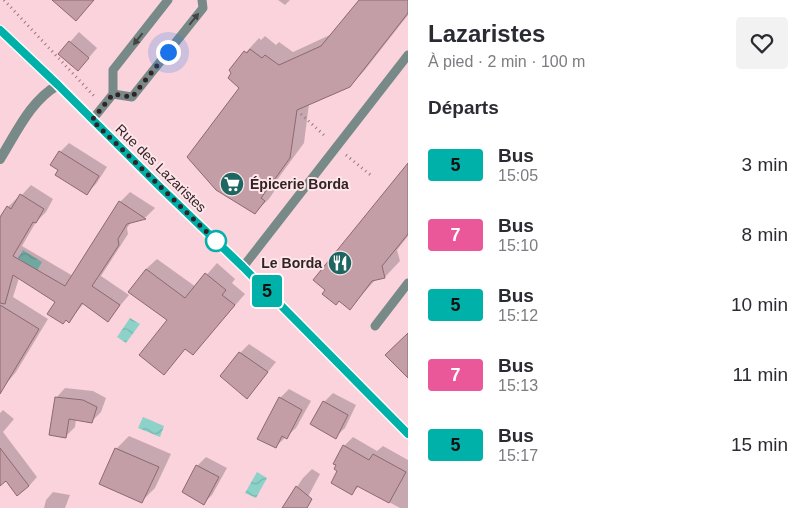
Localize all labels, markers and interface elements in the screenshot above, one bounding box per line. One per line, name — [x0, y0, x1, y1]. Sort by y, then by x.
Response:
one-way arrow — [189, 13, 200, 26]
button: heart — [736, 17, 788, 69]
text: Lazaristes — [428, 20, 545, 47]
one-way arrow — [133, 32, 143, 45]
your location — [156, 40, 181, 65]
text: À pied · 2 min · 100 m — [428, 53, 585, 70]
text: Départs — [428, 97, 499, 118]
street label: Rue des Lazaristes — [112, 121, 210, 215]
text: Bus — [498, 145, 534, 166]
text: 3 min — [742, 154, 788, 175]
text: 5 — [450, 155, 461, 175]
text: 15:05 — [498, 167, 538, 184]
supermarket icon: Épicerie Borda — [219, 171, 245, 197]
place label: Épicerie Borda — [250, 176, 349, 192]
text: Bus — [498, 215, 534, 236]
text: 8 min — [742, 224, 788, 245]
text: 7 — [450, 225, 461, 245]
unlabelled marker — [205, 230, 227, 252]
text: 15:10 — [498, 237, 538, 254]
restaurant icon: Le Borda — [327, 250, 353, 276]
place label: Le Borda — [261, 255, 322, 271]
line badge: 5 — [251, 275, 283, 307]
text: 5 — [262, 281, 272, 301]
text: Bus — [498, 285, 534, 306]
text: 10 min — [731, 294, 788, 315]
text: 5 — [450, 295, 461, 315]
text: 15:12 — [498, 307, 538, 324]
text: Bus — [498, 355, 534, 376]
text: 11 min — [732, 364, 788, 385]
text: 7 — [450, 365, 461, 385]
text: 15:13 — [498, 377, 538, 394]
text: Bus — [498, 425, 534, 446]
text: 15 min — [731, 434, 788, 455]
text: 5 — [450, 435, 461, 455]
text: 15:17 — [498, 447, 538, 464]

